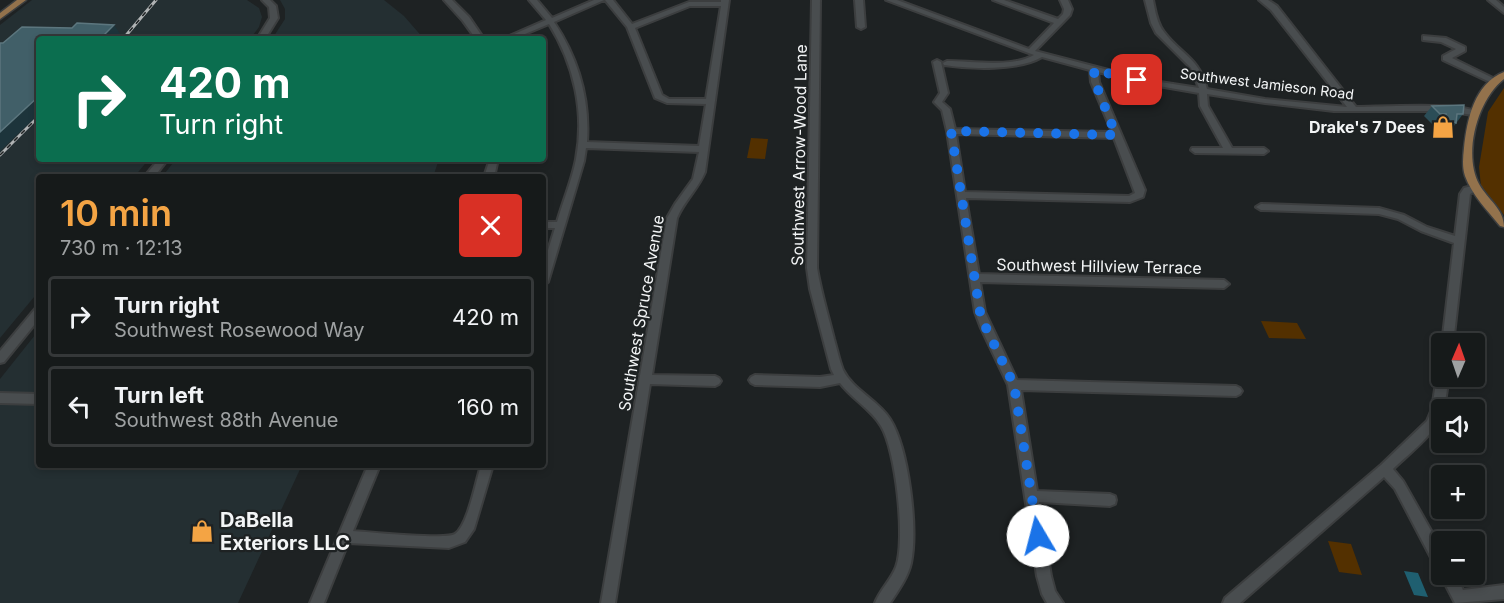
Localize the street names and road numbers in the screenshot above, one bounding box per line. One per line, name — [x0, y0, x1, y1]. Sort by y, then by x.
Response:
street label: Southwest Arrow-Wood Lane — [787, 44, 811, 266]
street label: Southwest Jamieson Road — [1179, 64, 1355, 103]
street label: Southwest Spruce Avenue — [614, 213, 668, 413]
street label: Southwest Hillview Terrace — [996, 254, 1202, 278]

